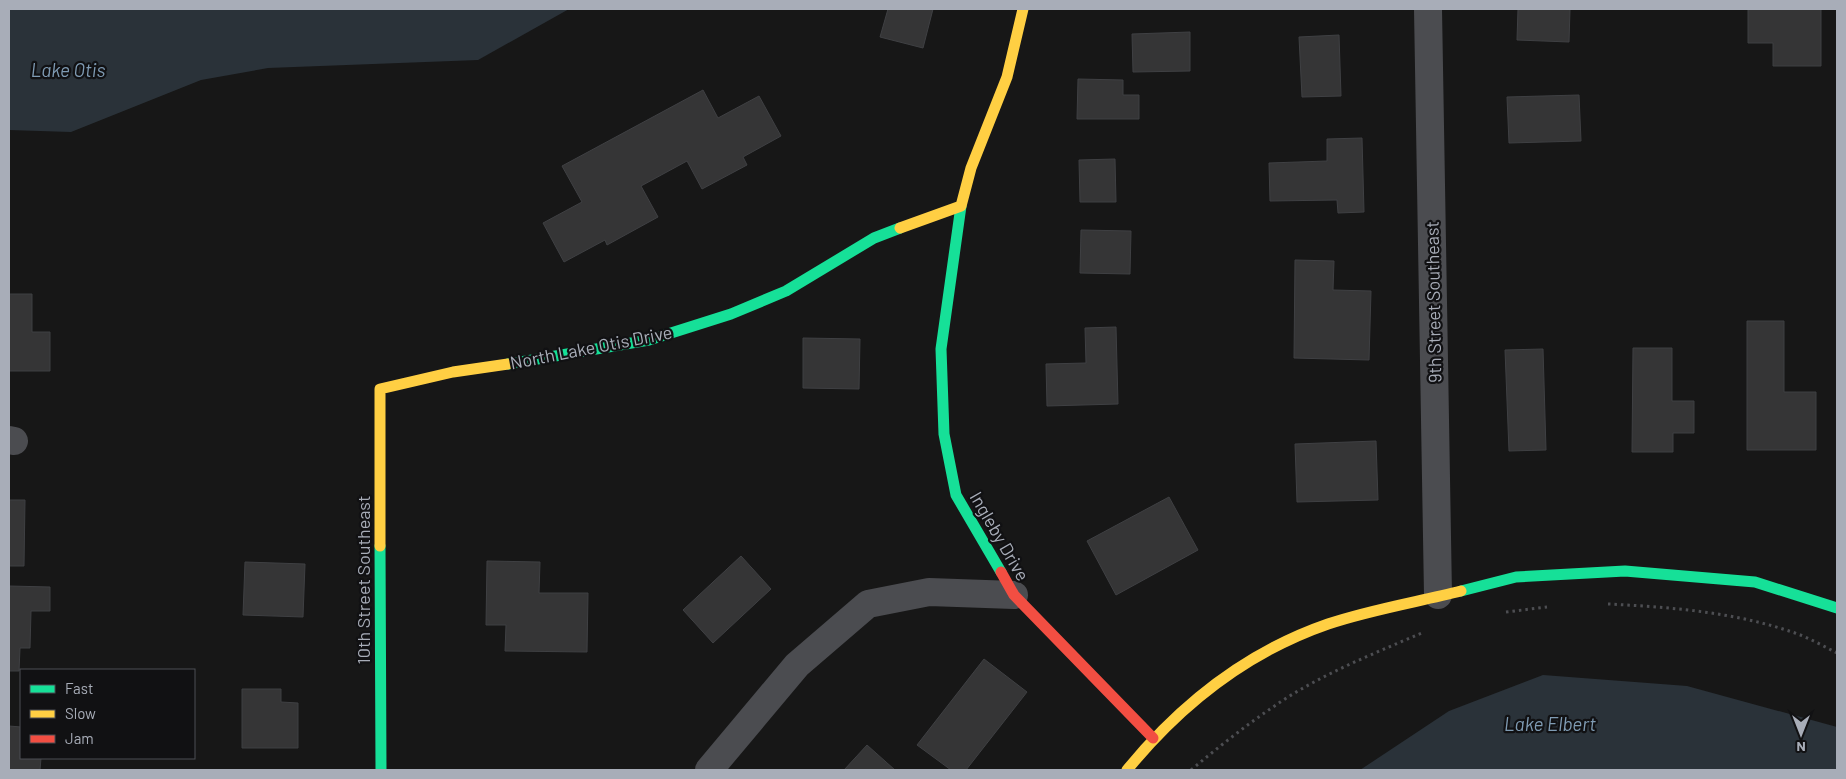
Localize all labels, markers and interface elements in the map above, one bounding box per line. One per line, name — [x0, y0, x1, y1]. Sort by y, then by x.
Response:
water label: Lake Otis — [31, 58, 105, 81]
street label: 9th Street Southeast — [1421, 221, 1445, 383]
street label: North Lake Otis Drive — [508, 320, 674, 374]
street label: Ingleby Drive — [966, 487, 1034, 585]
street label: 10th Street Southeast — [352, 495, 374, 665]
legend — [20, 669, 195, 759]
text: Fast — [65, 679, 93, 697]
text: Slow — [65, 704, 96, 722]
north arrow — [1776, 709, 1826, 759]
water label: Lake Elbert — [1504, 712, 1596, 735]
text: Jam — [65, 729, 94, 747]
text: N — [1796, 739, 1806, 756]

